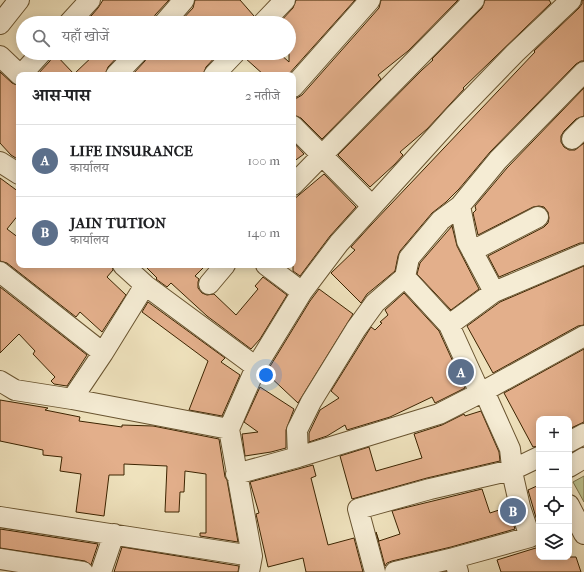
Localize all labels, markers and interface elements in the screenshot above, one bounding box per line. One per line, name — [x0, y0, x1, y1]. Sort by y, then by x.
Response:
search box — [16, 16, 296, 60]
icon: search — [30, 27, 52, 49]
text: यहाँ खोजें — [62, 27, 109, 45]
text: आस-पास — [32, 85, 91, 105]
text: 2 नतीजे — [245, 88, 280, 103]
text: LIFE INSURANCE — [70, 142, 193, 160]
text: A — [41, 153, 49, 168]
text: 100 m — [247, 153, 280, 168]
text: कार्यालय — [70, 160, 109, 175]
text: JAIN TUTION — [70, 214, 166, 232]
text: B — [41, 225, 49, 240]
text: 140 m — [247, 225, 280, 240]
text: कार्यालय — [70, 232, 109, 247]
pin: A — [448, 357, 474, 387]
your location — [256, 365, 276, 385]
map controls — [536, 416, 572, 560]
button: + — [536, 416, 572, 452]
button: − — [536, 452, 572, 488]
button: locate — [536, 488, 572, 524]
pin: B — [500, 496, 526, 526]
button: layers — [536, 524, 572, 560]

